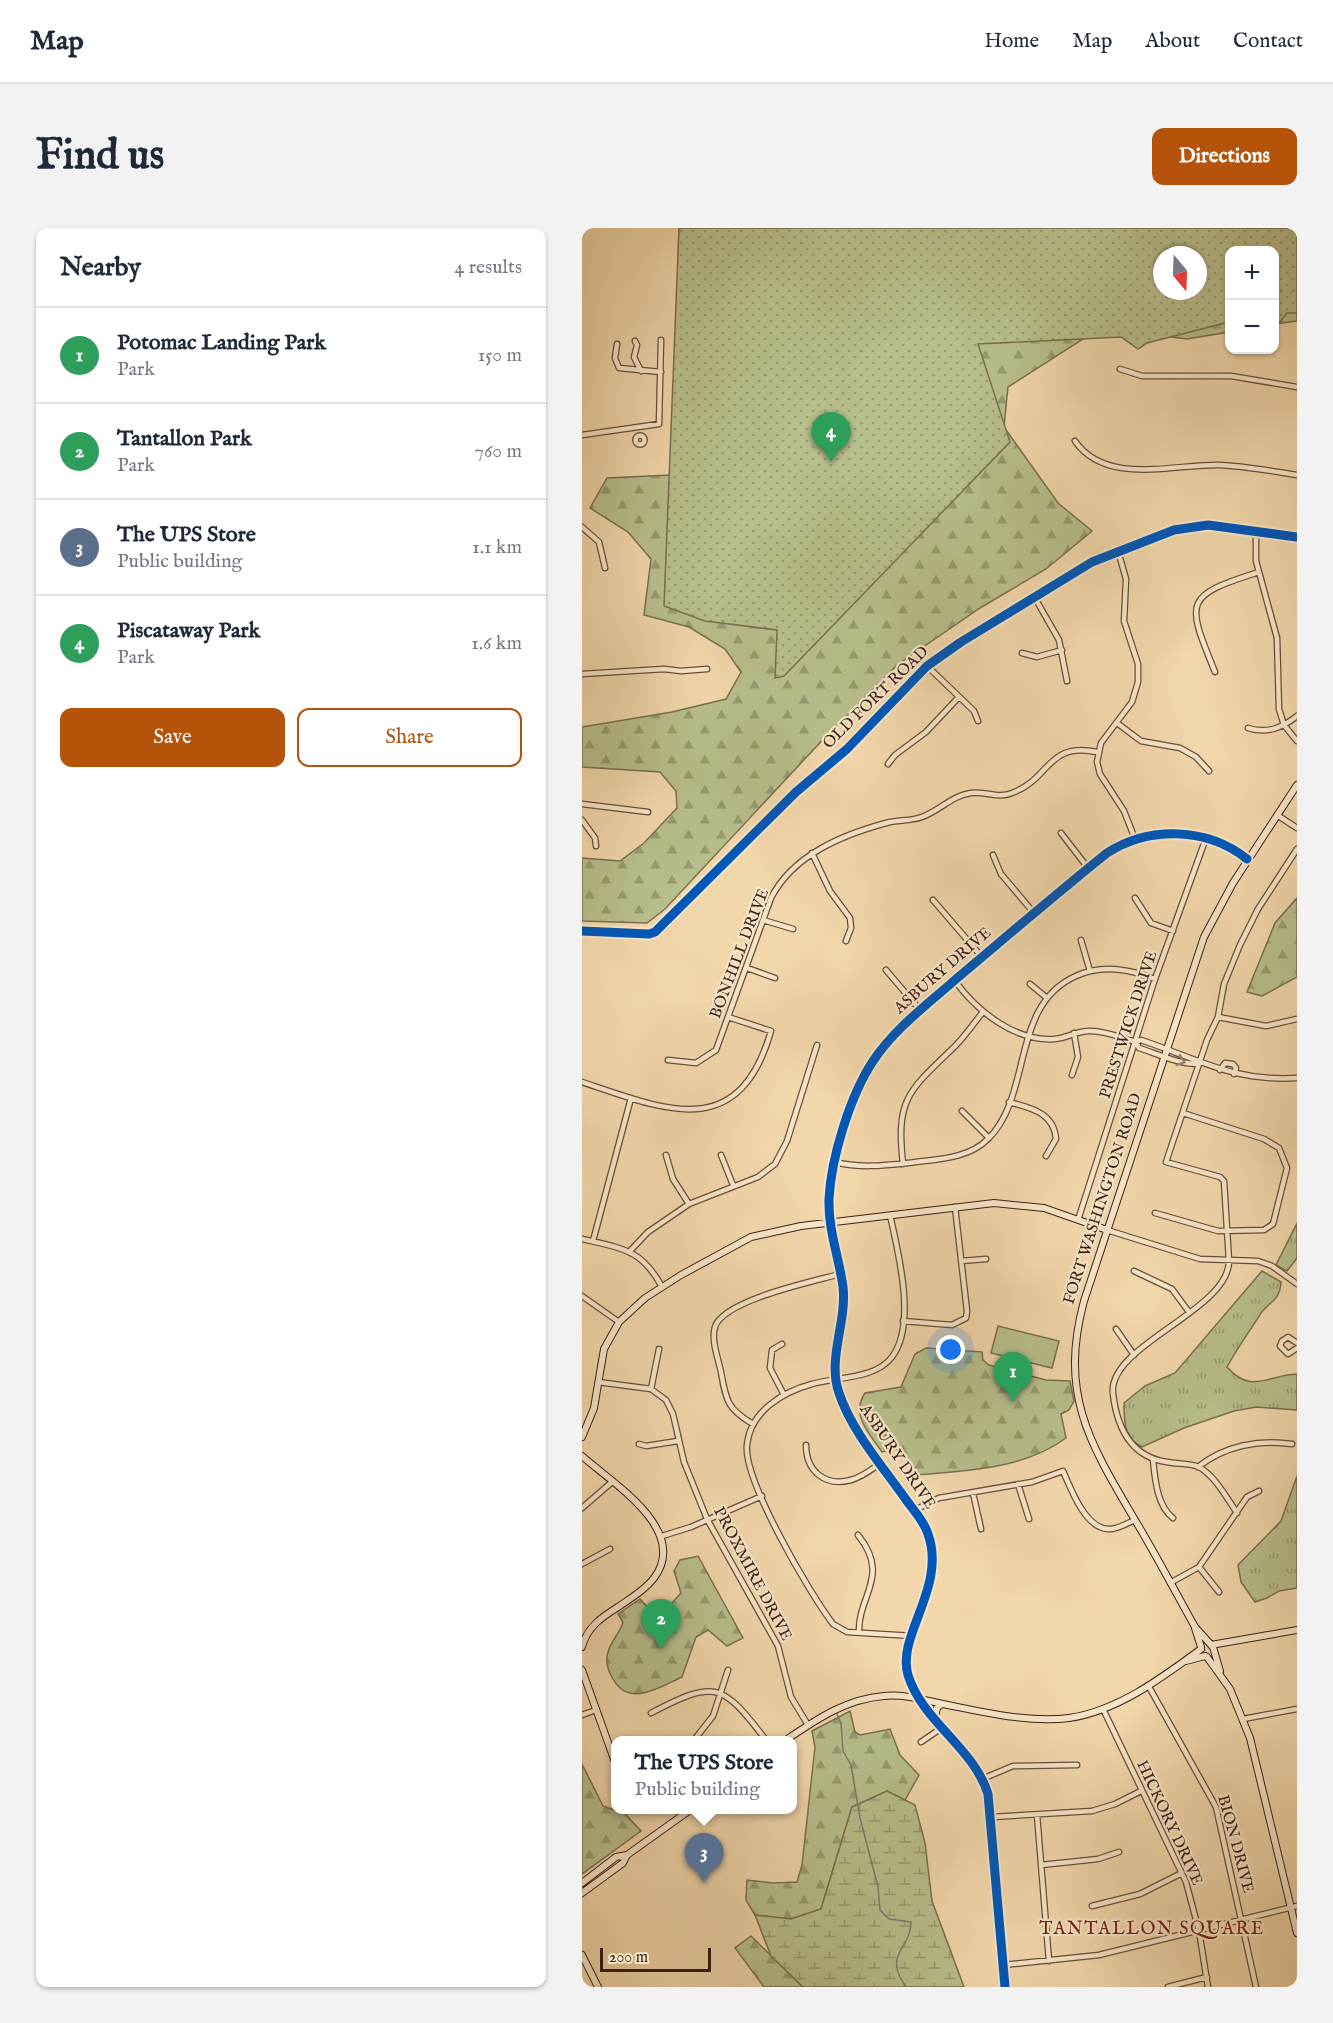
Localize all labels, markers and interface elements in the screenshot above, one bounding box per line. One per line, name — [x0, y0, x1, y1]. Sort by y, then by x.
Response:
text: Map — [30, 24, 84, 59]
text: Home — [984, 28, 1039, 55]
text: Map — [1072, 28, 1112, 55]
text: About — [1145, 28, 1200, 55]
text: Contact — [1233, 28, 1303, 55]
button: Directions — [1152, 128, 1297, 185]
text: Find us — [36, 130, 164, 183]
north arrow — [1153, 246, 1207, 300]
map controls — [1225, 246, 1279, 354]
button: + — [1225, 246, 1279, 300]
text: Nearby — [60, 251, 141, 284]
text: 4 results — [455, 255, 522, 280]
button: − — [1225, 300, 1279, 354]
text: Potomac Landing Park — [117, 329, 326, 357]
text: 1 — [76, 343, 83, 368]
text: 150 m — [478, 343, 522, 368]
text: Park — [117, 357, 155, 382]
pin: 4 — [812, 412, 850, 462]
text: Tantallon Park — [117, 425, 252, 453]
text: 2 — [75, 439, 84, 464]
text: 760 m — [475, 439, 522, 464]
text: Park — [117, 453, 155, 478]
text: The UPS Store — [117, 521, 256, 549]
text: 3 — [76, 535, 83, 560]
text: 1.1 km — [472, 535, 522, 560]
text: Public building — [117, 549, 242, 574]
text: Piscataway Park — [117, 617, 260, 645]
text: 4 — [75, 631, 84, 656]
text: 1.6 km — [471, 631, 522, 656]
street label: OLD FORT ROAD — [819, 642, 933, 754]
text: Park — [117, 645, 155, 670]
button: Save — [60, 708, 285, 767]
button: Share — [297, 708, 522, 767]
street label: BONHILL DRIVE — [706, 886, 774, 1022]
street label: ASBURY DRIVE — [890, 923, 996, 1019]
street label: PRESTWICK DRIVE — [1096, 949, 1162, 1101]
one-way arrow — [1175, 1054, 1186, 1066]
street label: FORT WASHINGTON ROAD — [1059, 1091, 1147, 1307]
your location — [936, 1335, 965, 1364]
pin: 1 — [994, 1352, 1032, 1402]
street label: ASBURY DRIVE — [854, 1400, 939, 1513]
street label: PROXMIRE DRIVE — [708, 1504, 796, 1644]
pin: 2 — [642, 1600, 680, 1649]
popup — [611, 1736, 797, 1814]
text: The UPS Store — [635, 1749, 773, 1777]
street label: HICKORY DRIVE — [1131, 1757, 1207, 1889]
text: Public building — [635, 1777, 760, 1802]
street label: BION DRIVE — [1212, 1793, 1258, 1895]
pin: 3 — [684, 1834, 724, 1883]
district label: TANTALLON SQUARE — [1039, 1918, 1265, 1941]
scale bar — [600, 1945, 711, 1972]
text: 200 m — [609, 1948, 648, 1968]

